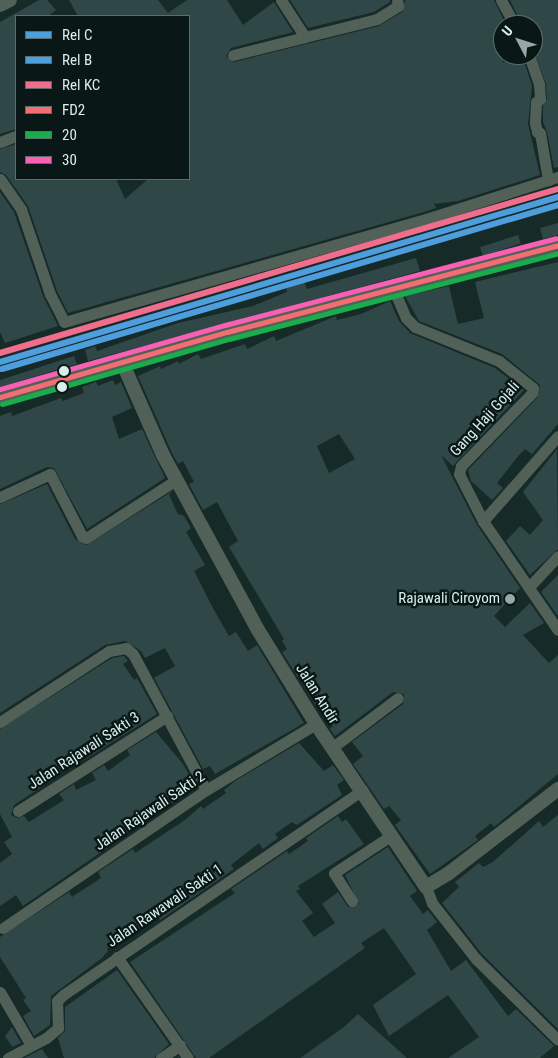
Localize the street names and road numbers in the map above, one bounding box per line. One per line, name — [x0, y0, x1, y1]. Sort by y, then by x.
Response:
street label: Gang Haji Gojali — [447, 378, 523, 460]
street label: Jalan Andir — [292, 661, 342, 727]
street label: Jalan Rajawali Sakti 3 — [25, 708, 143, 794]
street label: Jalan Rajawali Sakti 2 — [91, 767, 209, 855]
street label: Jalan Rawawali Sakti 1 — [104, 861, 226, 951]

